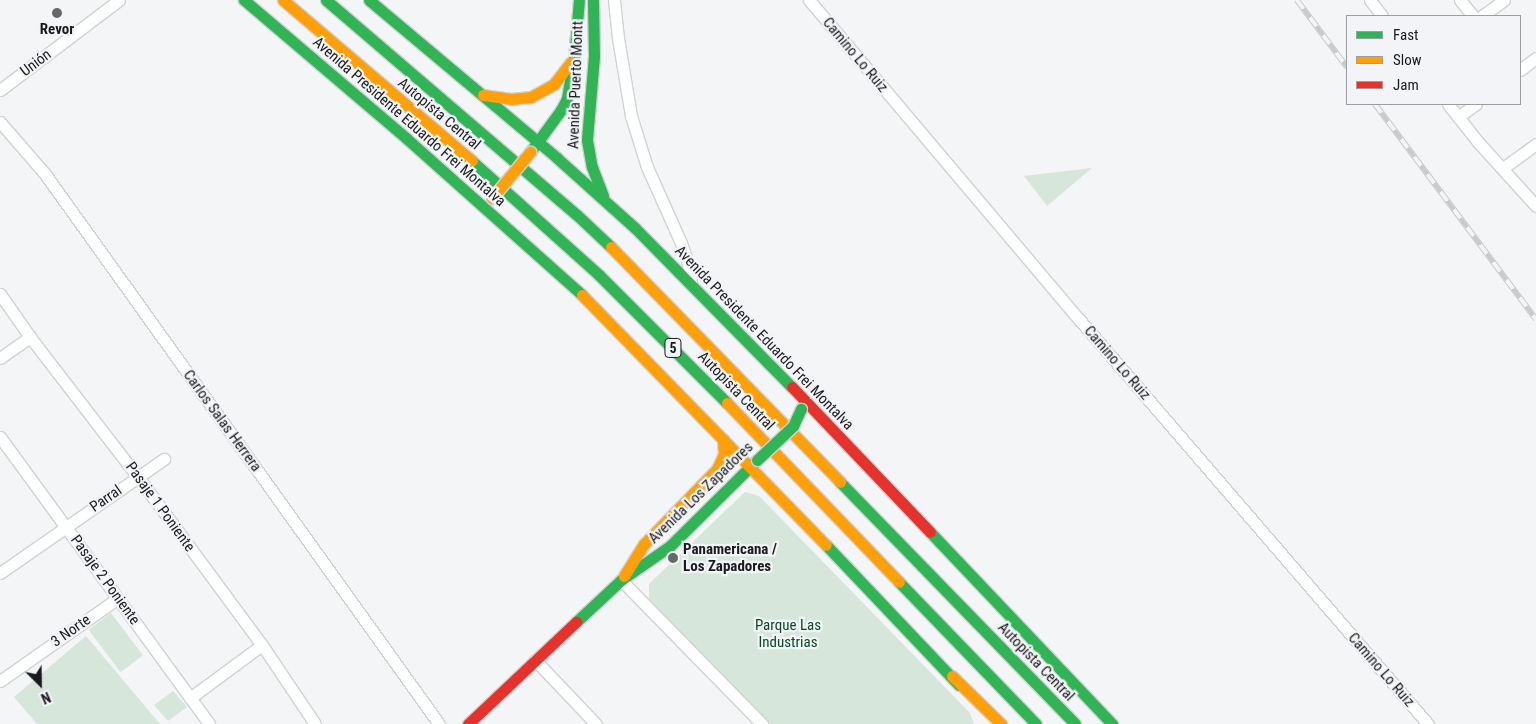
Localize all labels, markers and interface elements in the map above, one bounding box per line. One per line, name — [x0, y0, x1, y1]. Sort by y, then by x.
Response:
marker: Revor — [51, 7, 63, 19]
street label: Camino Lo Ruiz — [819, 14, 891, 96]
legend — [1346, 15, 1521, 105]
place label: Revor — [40, 21, 74, 39]
street label: Avenida Puerto Montt — [565, 21, 587, 149]
text: Fast — [1393, 26, 1418, 44]
street label: Avenida Presidente Eduardo Frei Montalva — [309, 33, 509, 211]
street label: Unión — [17, 46, 55, 80]
text: Slow — [1393, 51, 1422, 69]
street label: Autopista Central — [394, 74, 484, 154]
text: Jam — [1393, 76, 1419, 94]
street label: Avenida Presidente Eduardo Frei Montalva — [671, 242, 857, 434]
street label: Camino Lo Ruiz — [1080, 322, 1154, 404]
road number: 5 — [664, 336, 682, 359]
street label: Autopista Central — [694, 348, 778, 434]
street label: Carlos Salas Herrera — [179, 367, 265, 475]
street label: Avenida Los Zapadores — [645, 439, 757, 547]
street label: Pasaje 1 Poniente — [121, 459, 199, 555]
street label: Parral — [87, 482, 125, 516]
street label: Pasaje 2 Poniente — [66, 532, 144, 628]
place label: Panamericana / Los Zapadores — [683, 540, 777, 575]
marker: Panamericana / Los Zapadores — [667, 552, 679, 564]
street label: 3 Norte — [48, 611, 94, 651]
park label: Parque Las Industrias — [755, 616, 821, 651]
street label: Autopista Central — [994, 619, 1078, 705]
street label: Camino Lo Ruiz — [1344, 629, 1418, 711]
north arrow — [15, 659, 65, 709]
text: N — [39, 689, 53, 707]

